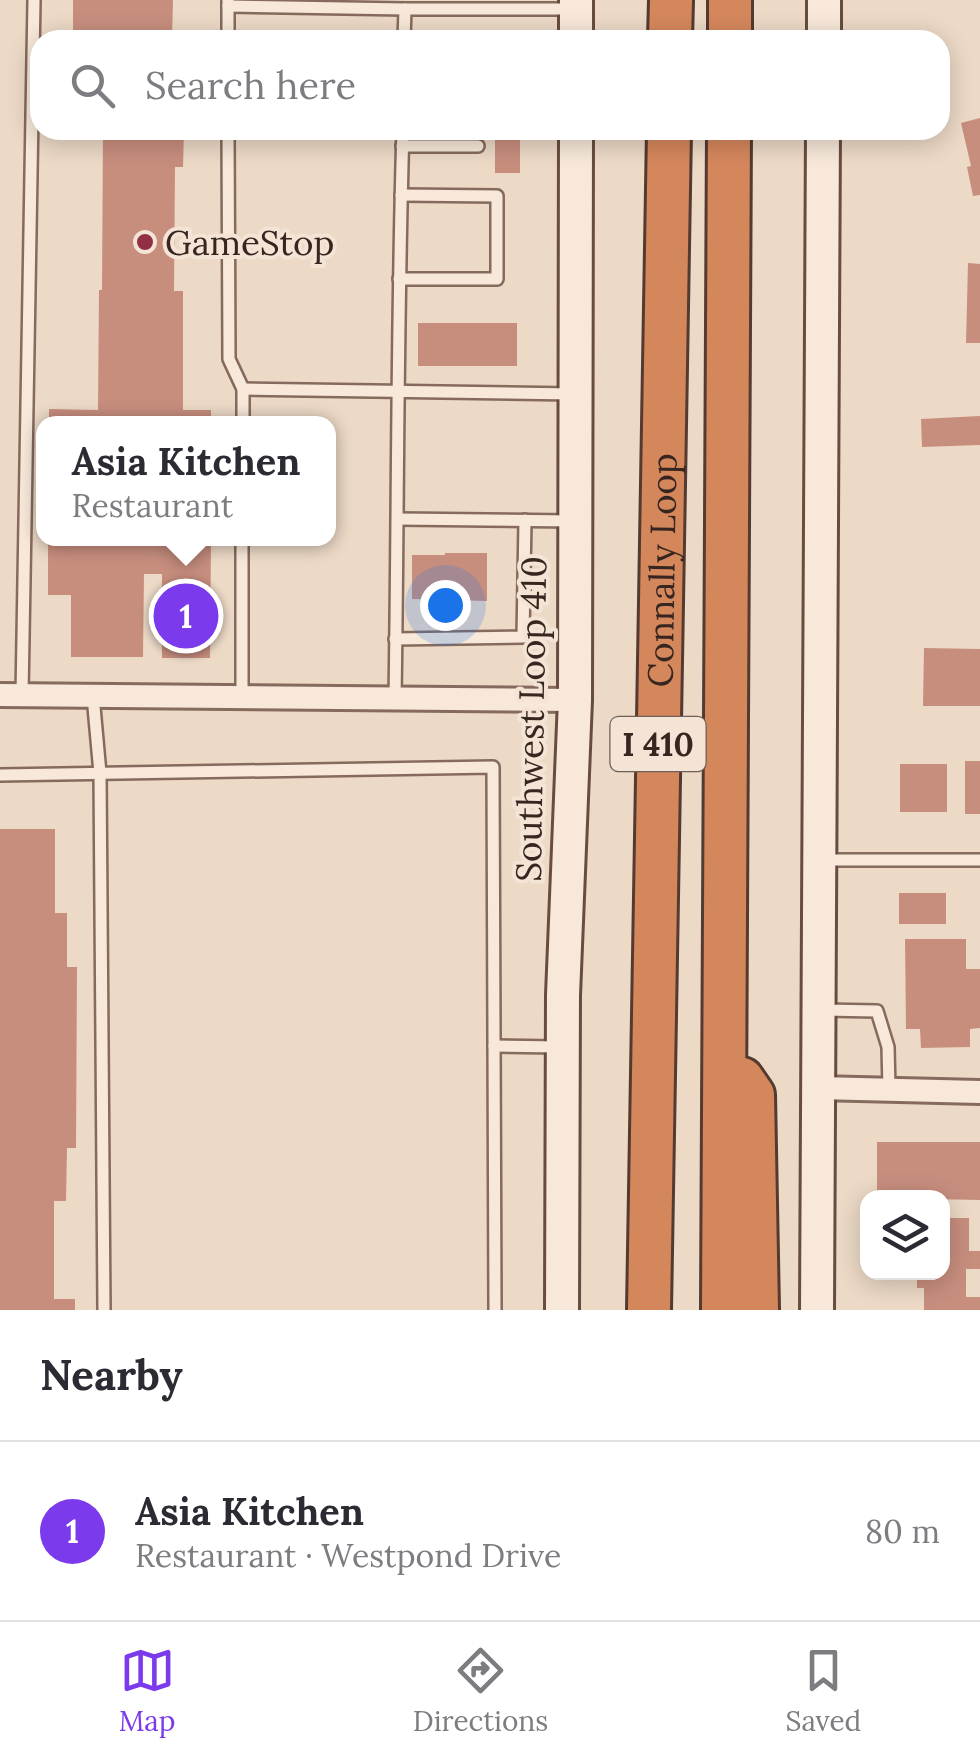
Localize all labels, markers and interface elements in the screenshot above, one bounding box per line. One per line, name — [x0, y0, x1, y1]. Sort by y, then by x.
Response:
search box — [30, 30, 950, 140]
icon: search — [65, 58, 120, 113]
text: Search here — [145, 61, 356, 109]
place label: GameStop — [165, 220, 334, 265]
marker: GameStop — [134, 231, 156, 253]
popup — [36, 416, 336, 546]
text: Asia Kitchen — [72, 437, 300, 485]
street label: Connally Loop — [637, 453, 686, 688]
text: Restaurant — [72, 485, 233, 526]
street label: Southwest Loop 410 — [506, 556, 556, 882]
pin: 1 — [154, 578, 218, 654]
your location — [420, 580, 471, 631]
road number: I 410 — [610, 717, 706, 771]
map controls — [860, 1190, 950, 1280]
button: layers — [860, 1190, 950, 1280]
text: Nearby — [40, 1348, 183, 1402]
text: Asia Kitchen — [135, 1487, 364, 1535]
text: 1 — [66, 1511, 79, 1552]
text: 80 m — [865, 1511, 940, 1552]
text: Restaurant · Westpond Drive — [135, 1535, 561, 1576]
tab: Map — [119, 1643, 176, 1739]
tab: Directions — [413, 1643, 548, 1739]
tab: Saved — [786, 1643, 861, 1739]

